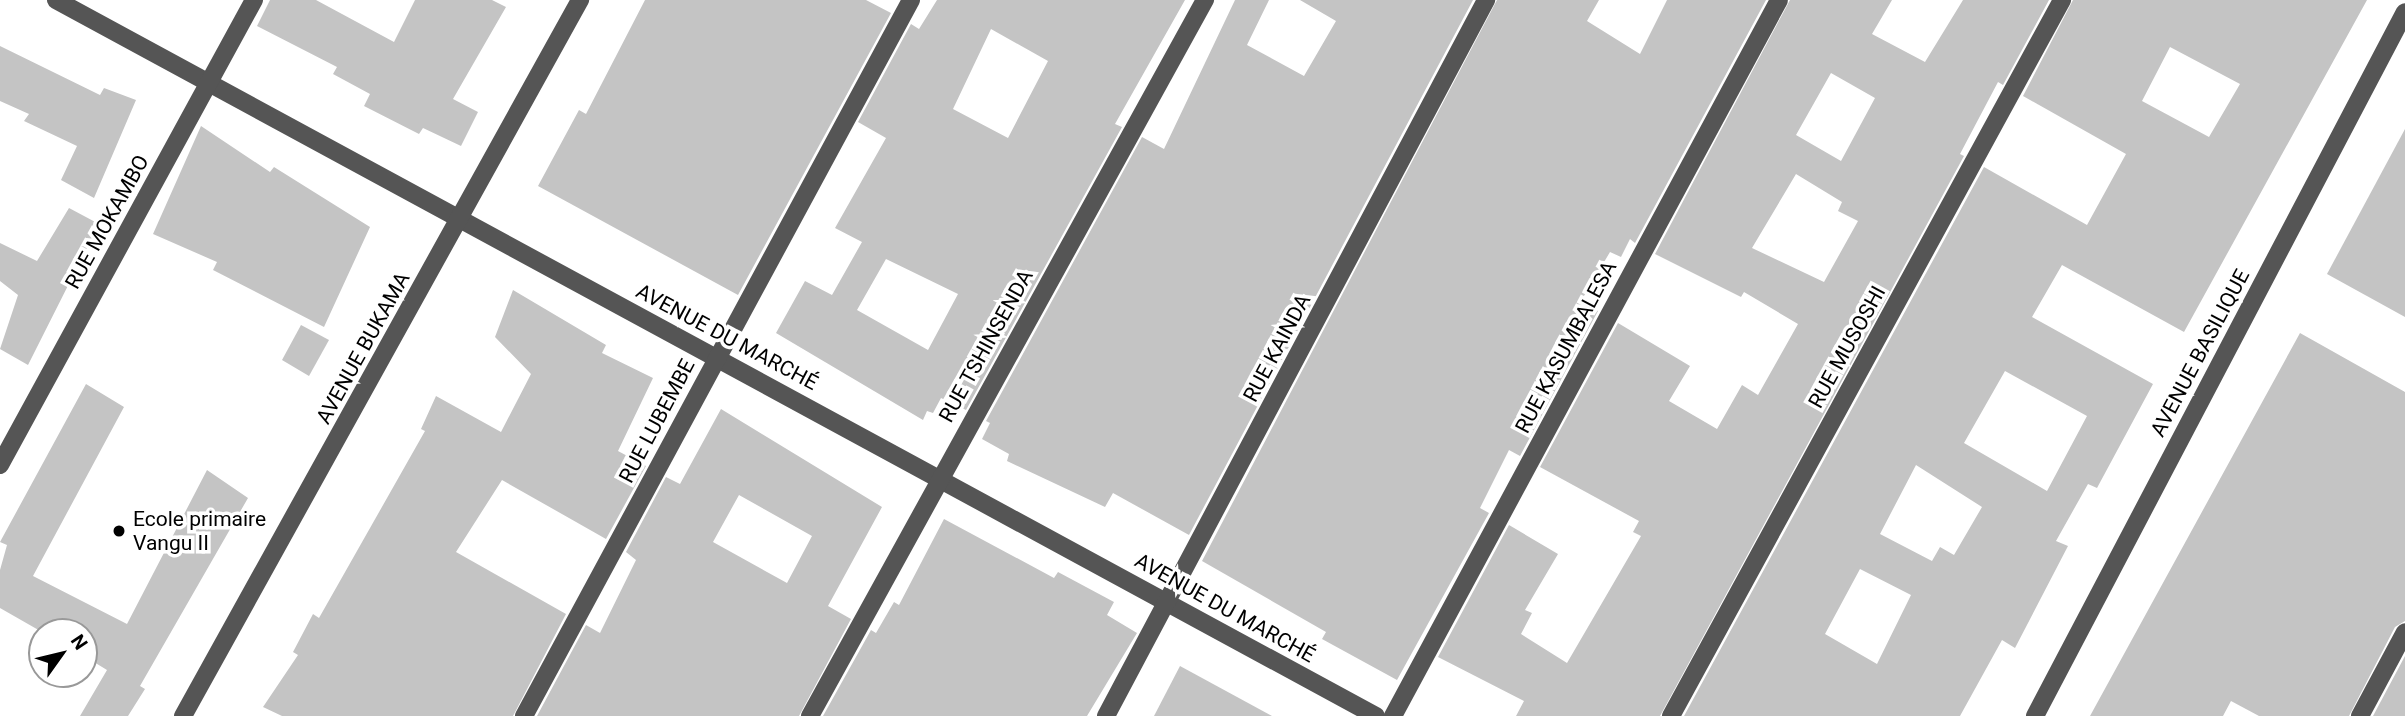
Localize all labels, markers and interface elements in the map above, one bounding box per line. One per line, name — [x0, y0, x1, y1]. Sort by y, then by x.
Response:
street label: RUE MOKAMBO — [60, 151, 154, 293]
street label: RUE KASUMBALESA — [1510, 257, 1622, 437]
street label: RUE TSHINSENDA — [934, 265, 1038, 427]
street label: AVENUE BASILIQUE — [2145, 265, 2255, 441]
street label: AVENUE BUKAMA — [311, 268, 415, 428]
street label: AVENUE DU MARCHÉ — [632, 278, 822, 396]
street label: RUE MUSOSHI — [1803, 282, 1891, 412]
street label: RUE KAINDA — [1238, 290, 1316, 406]
street label: RUE LUBEMBE — [614, 355, 700, 487]
place label: Ecole primaire Vangu II — [133, 506, 266, 556]
marker: Ecole primaire Vangu II — [111, 523, 127, 539]
street label: AVENUE DU MARCHÉ — [1130, 548, 1320, 668]
north arrow — [28, 618, 98, 688]
text: N — [66, 630, 92, 654]

